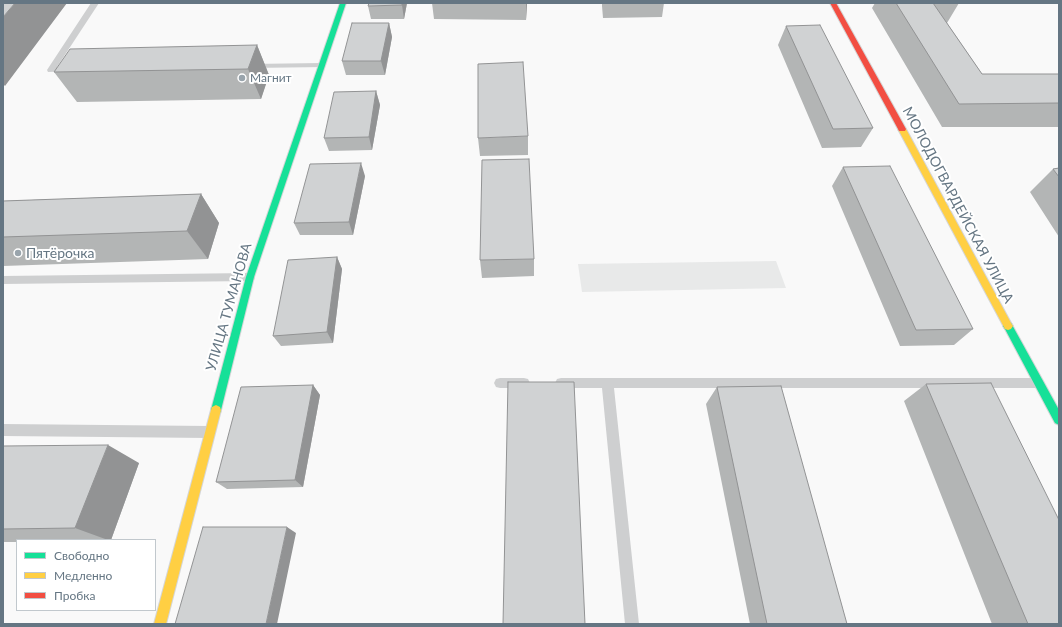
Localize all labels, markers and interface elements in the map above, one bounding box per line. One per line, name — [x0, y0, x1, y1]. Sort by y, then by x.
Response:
place label: Магнит — [250, 71, 292, 85]
marker: Магнит — [237, 73, 247, 83]
street label: МОЛОДОГВАРДЕЙСКАЯ УЛИЦА — [899, 104, 1017, 306]
street label: УЛИЦА ТУМАНОВА — [203, 241, 255, 373]
place label: Пятёрочка — [26, 245, 94, 261]
marker: Пятёрочка — [13, 248, 23, 258]
legend — [16, 539, 156, 611]
text: Свободно — [54, 548, 109, 563]
text: Медленно — [54, 568, 112, 583]
text: Пробка — [54, 588, 95, 603]

